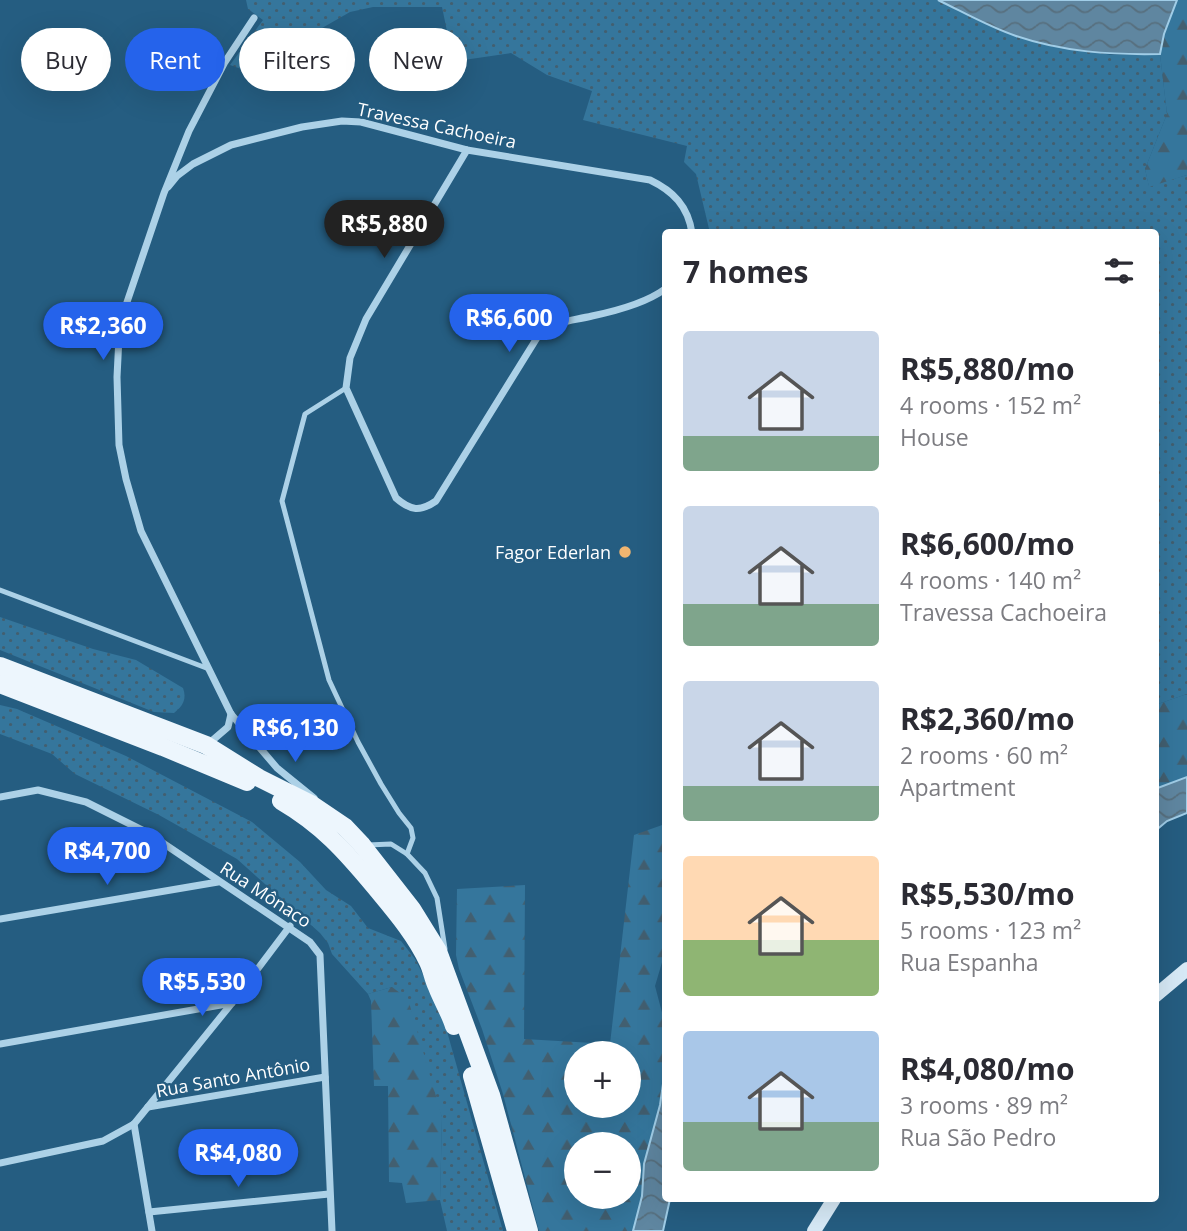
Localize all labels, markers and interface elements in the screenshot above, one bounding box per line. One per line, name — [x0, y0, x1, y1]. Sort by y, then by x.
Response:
chip: Buy — [21, 28, 111, 91]
chip: Rent — [125, 28, 225, 91]
chip: Filters — [239, 28, 355, 91]
chip: New — [369, 28, 467, 91]
street label: Travessa Cachoeira — [355, 96, 519, 154]
pin: R$5,880 — [319, 201, 449, 260]
text: R$5,880 — [340, 207, 428, 239]
text: 7 homes — [683, 251, 808, 292]
icon: filters — [1100, 252, 1138, 290]
pin: R$6,600 — [444, 294, 574, 354]
text: R$6,600 — [465, 301, 553, 333]
pin: R$2,360 — [38, 302, 168, 362]
text: R$2,360 — [59, 309, 147, 341]
text: R$5,880/mo — [900, 348, 1075, 389]
icon: home — [739, 359, 823, 443]
text: 4 rooms · 152 m² — [900, 389, 1081, 421]
text: House — [900, 421, 969, 453]
text: R$6,600/mo — [900, 523, 1075, 564]
icon: home — [739, 534, 823, 618]
place label: Fagor Ederlan — [495, 540, 611, 564]
marker: Fagor Ederlan — [617, 544, 633, 560]
text: 4 rooms · 140 m² — [900, 564, 1081, 596]
text: Travessa Cachoeira — [900, 596, 1107, 628]
text: R$2,360/mo — [900, 698, 1075, 739]
pin: R$6,130 — [230, 704, 360, 764]
icon: home — [739, 709, 823, 793]
text: R$6,130 — [251, 711, 339, 743]
text: 2 rooms · 60 m² — [900, 739, 1068, 771]
text: Apartment — [900, 771, 1016, 803]
pin: R$4,700 — [42, 828, 172, 887]
text: R$4,700 — [63, 834, 151, 866]
street label: Rua Mônaco — [216, 856, 316, 932]
text: R$5,530/mo — [900, 873, 1075, 914]
icon: home — [739, 884, 823, 968]
text: 5 rooms · 123 m² — [900, 914, 1081, 946]
text: Rua Espanha — [900, 946, 1039, 978]
pin: R$5,530 — [137, 958, 267, 1018]
text: R$5,530 — [158, 965, 246, 997]
map controls — [564, 1041, 641, 1209]
button: + — [564, 1041, 641, 1118]
text: R$4,080/mo — [900, 1048, 1075, 1089]
street label: Rua Santo Antônio — [154, 1052, 312, 1102]
icon: home — [739, 1059, 823, 1143]
text: 3 rooms · 89 m² — [900, 1089, 1068, 1121]
text: Rua São Pedro — [900, 1121, 1056, 1153]
pin: R$4,080 — [173, 1130, 303, 1189]
button: − — [564, 1132, 641, 1209]
text: R$4,080 — [194, 1136, 282, 1168]

